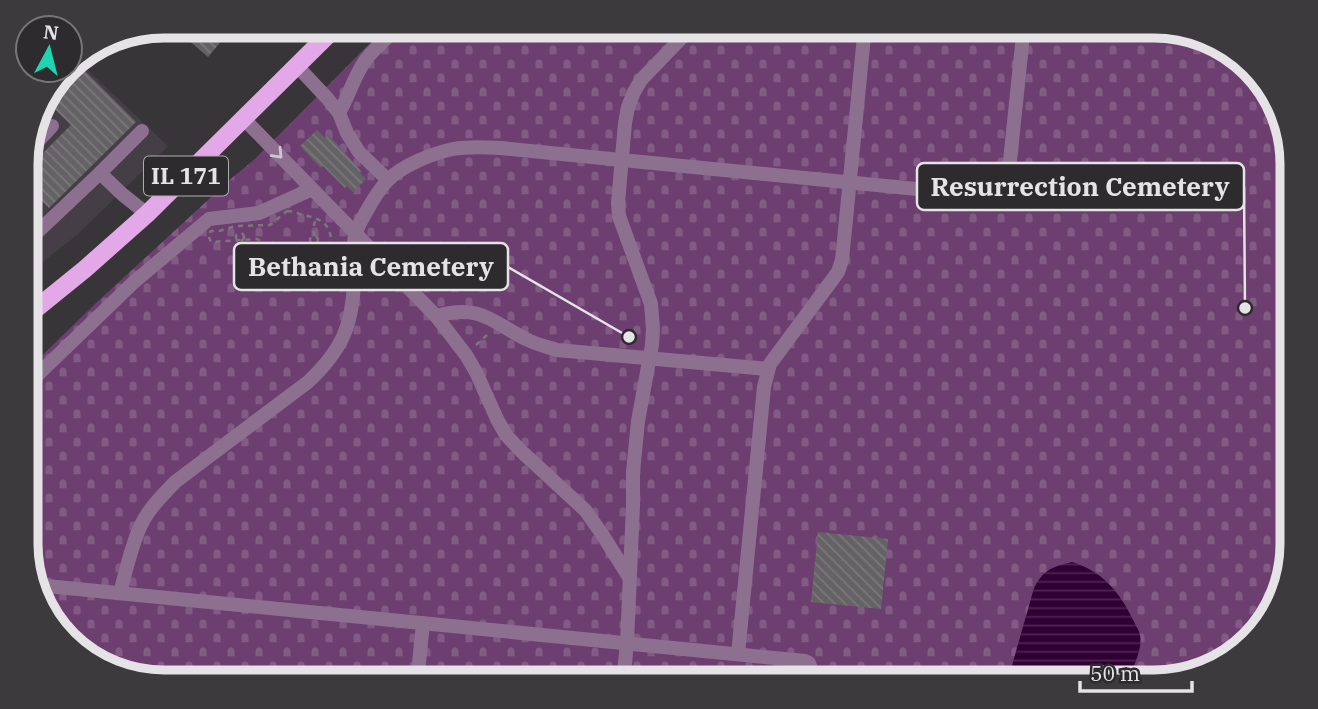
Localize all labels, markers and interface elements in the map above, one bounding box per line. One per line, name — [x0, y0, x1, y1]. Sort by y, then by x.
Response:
north arrow — [14, 14, 84, 84]
text: N — [42, 19, 60, 45]
one-way arrow — [269, 146, 282, 159]
road number: IL 171 — [144, 156, 228, 196]
callout: Resurrection Cemetery — [917, 163, 1244, 210]
text: Resurrection Cemetery — [930, 169, 1230, 203]
callout: Bethania Cemetery — [234, 243, 508, 290]
text: Bethania Cemetery — [248, 249, 494, 283]
scale bar — [1080, 650, 1192, 694]
text: 50 m — [1090, 659, 1140, 687]

